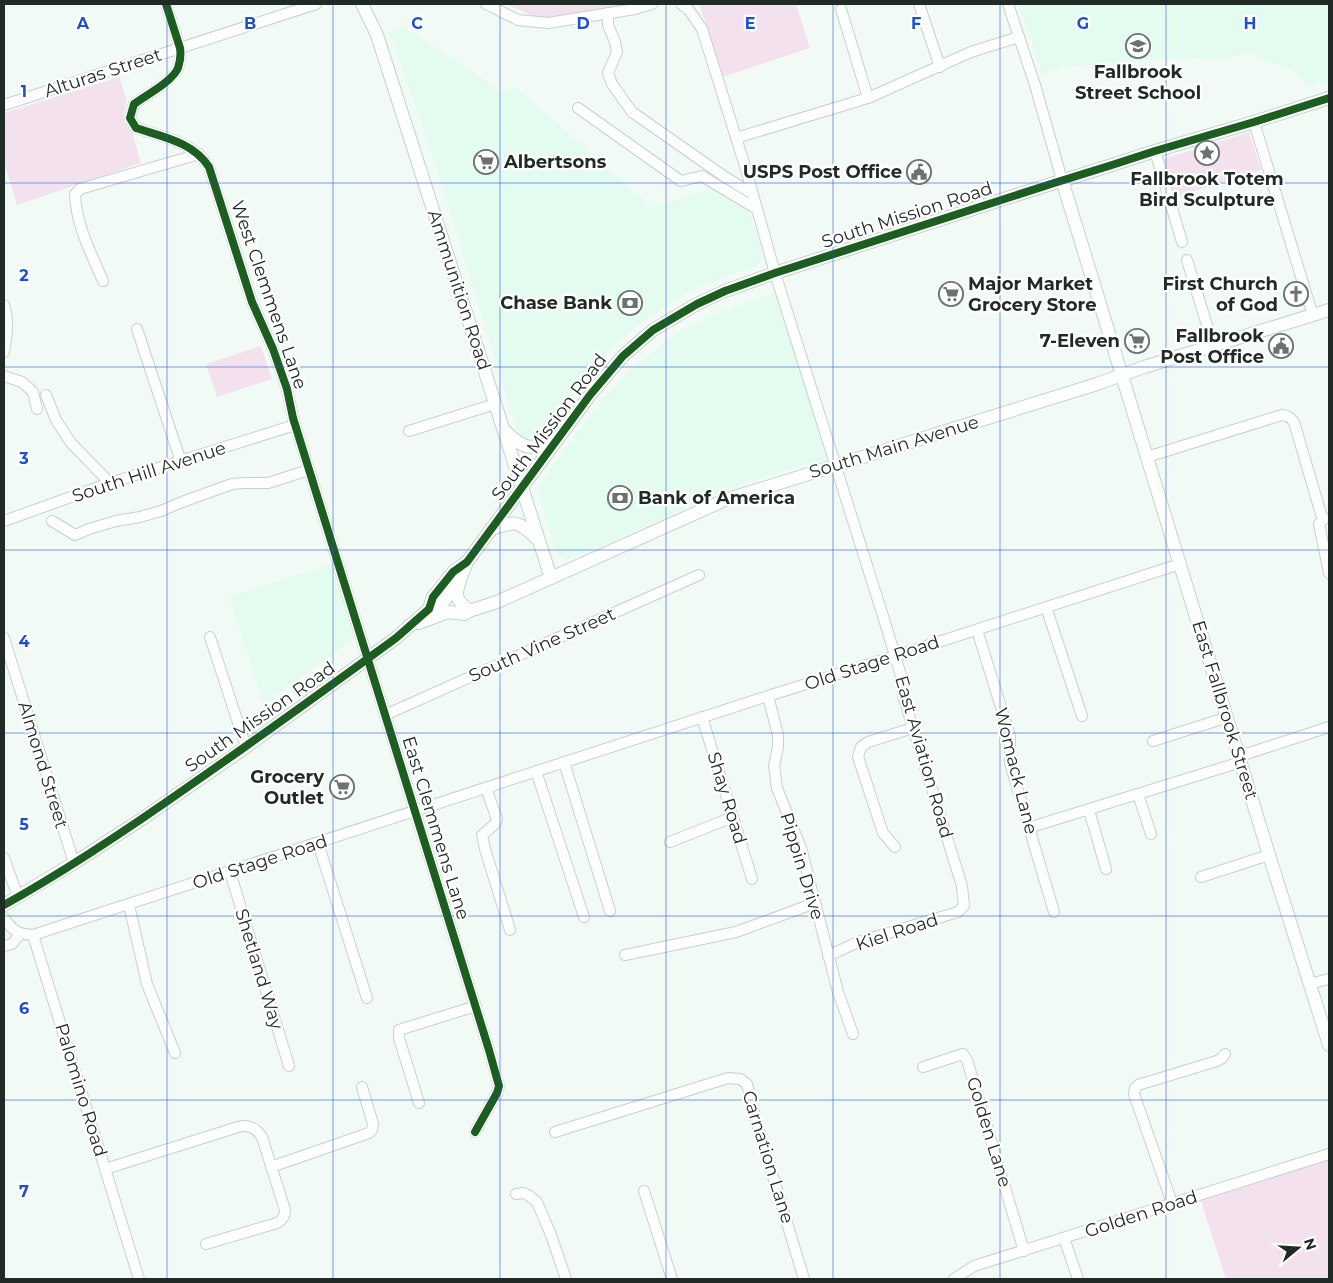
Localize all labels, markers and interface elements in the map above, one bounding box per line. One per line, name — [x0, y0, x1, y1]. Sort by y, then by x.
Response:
text: A — [76, 14, 90, 33]
text: B — [244, 14, 256, 33]
text: C — [411, 14, 423, 33]
text: D — [576, 14, 590, 33]
text: E — [745, 14, 755, 33]
text: F — [911, 14, 921, 33]
text: G — [1077, 14, 1089, 33]
text: H — [1244, 14, 1256, 33]
school or university icon: Fallbrook Street School — [1125, 33, 1151, 59]
street label: Alturas Street — [42, 44, 164, 102]
place label: Fallbrook Street School — [1075, 61, 1201, 104]
text: 1 — [21, 82, 27, 101]
place icon: Fallbrook Totem Bird Sculpture — [1194, 140, 1220, 166]
supermarket icon: Albertsons — [473, 149, 499, 175]
place label: Albertsons — [503, 151, 607, 173]
public building icon: USPS Post Office — [906, 159, 932, 185]
place label: USPS Post Office — [743, 161, 902, 183]
place label: Fallbrook Totem Bird Sculpture — [1130, 168, 1284, 211]
street label: South Mission Road — [819, 177, 995, 253]
street label: West Clemmens Lane — [226, 198, 312, 392]
street label: Ammunition Road — [423, 207, 495, 373]
text: 2 — [19, 266, 29, 285]
place label: Major Market Grocery Store — [968, 273, 1097, 316]
place label: First Church of God — [1162, 273, 1278, 316]
supermarket icon: Major Market Grocery Store — [938, 281, 964, 307]
church icon: First Church of God — [1283, 281, 1309, 307]
bank icon: Chase Bank — [617, 290, 643, 316]
place label: Chase Bank — [500, 292, 612, 314]
place label: Fallbrook Post Office — [1160, 325, 1264, 368]
supermarket icon: 7-Eleven — [1124, 328, 1150, 354]
place label: 7-Eleven — [1040, 330, 1120, 352]
public building icon: Fallbrook Post Office — [1268, 333, 1294, 359]
street label: South Mission Road — [487, 349, 611, 505]
street label: South Main Avenue — [807, 411, 982, 483]
street label: South Hill Avenue — [69, 437, 229, 507]
text: 3 — [18, 449, 29, 468]
bank icon: Bank of America — [607, 485, 633, 511]
place label: Bank of America — [638, 487, 795, 509]
street label: South Vine Street — [465, 603, 619, 687]
street label: East Fallbrook Street — [1187, 618, 1263, 802]
street label: Old Stage Road — [802, 631, 942, 695]
text: 4 — [18, 632, 30, 651]
street label: South Mission Road — [181, 657, 339, 777]
street label: East Aviation Road — [890, 673, 958, 841]
street label: Almond Street — [13, 699, 73, 831]
street label: Womack Lane — [990, 705, 1042, 837]
street label: East Clemmens Lane — [398, 734, 474, 923]
street label: Shay Road — [703, 749, 751, 847]
place label: Grocery Outlet — [250, 766, 324, 809]
supermarket icon: Grocery Outlet — [329, 774, 355, 800]
street label: Pippin Drive — [775, 810, 829, 922]
text: 5 — [19, 815, 29, 834]
street label: Old Stage Road — [190, 830, 330, 894]
street label: Shetland Way — [230, 906, 288, 1032]
street label: Kiel Road — [853, 908, 941, 956]
text: 6 — [19, 999, 29, 1018]
street label: Palomino Road — [50, 1021, 112, 1159]
street label: Golden Lane — [962, 1074, 1016, 1190]
street label: Carnation Lane — [737, 1088, 799, 1226]
text: 7 — [19, 1182, 29, 1201]
street label: Golden Road — [1082, 1185, 1200, 1243]
north arrow — [1273, 1223, 1323, 1273]
text: N — [1300, 1236, 1321, 1252]

